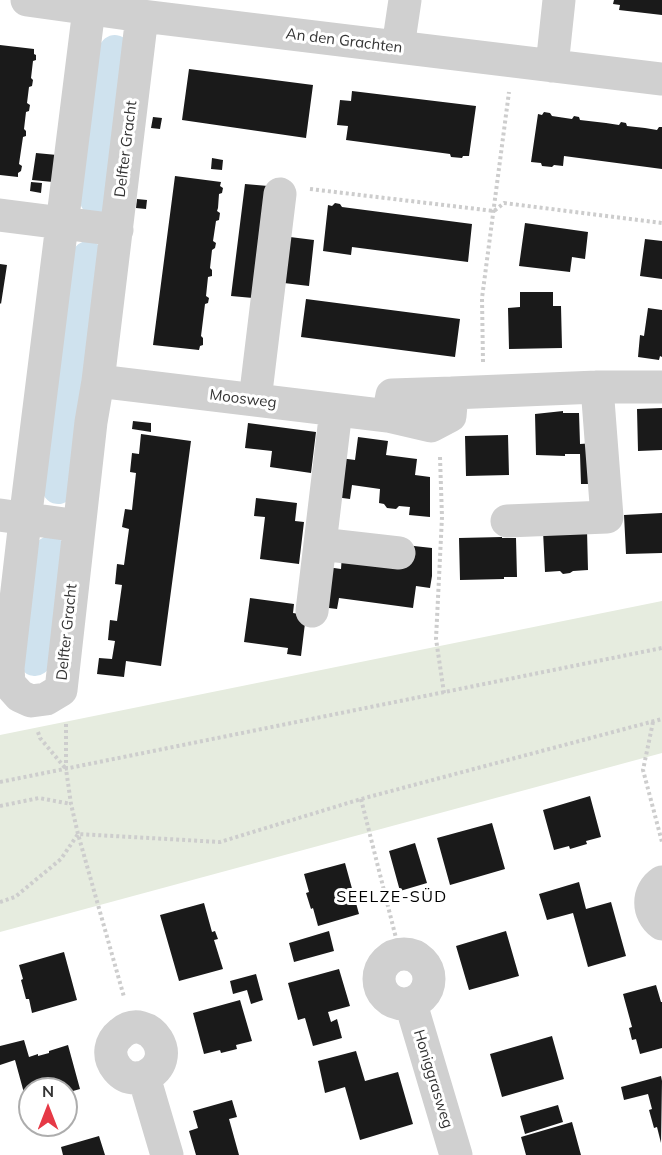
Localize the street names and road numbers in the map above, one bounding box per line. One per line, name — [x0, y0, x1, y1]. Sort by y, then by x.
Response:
street label: An den Grachten — [285, 25, 403, 57]
street label: Delfter Gracht — [111, 100, 141, 198]
street label: Moosweg — [208, 386, 278, 412]
street label: Delfter Gracht — [53, 583, 81, 681]
street label: Honiggrasweg — [409, 1027, 457, 1131]

